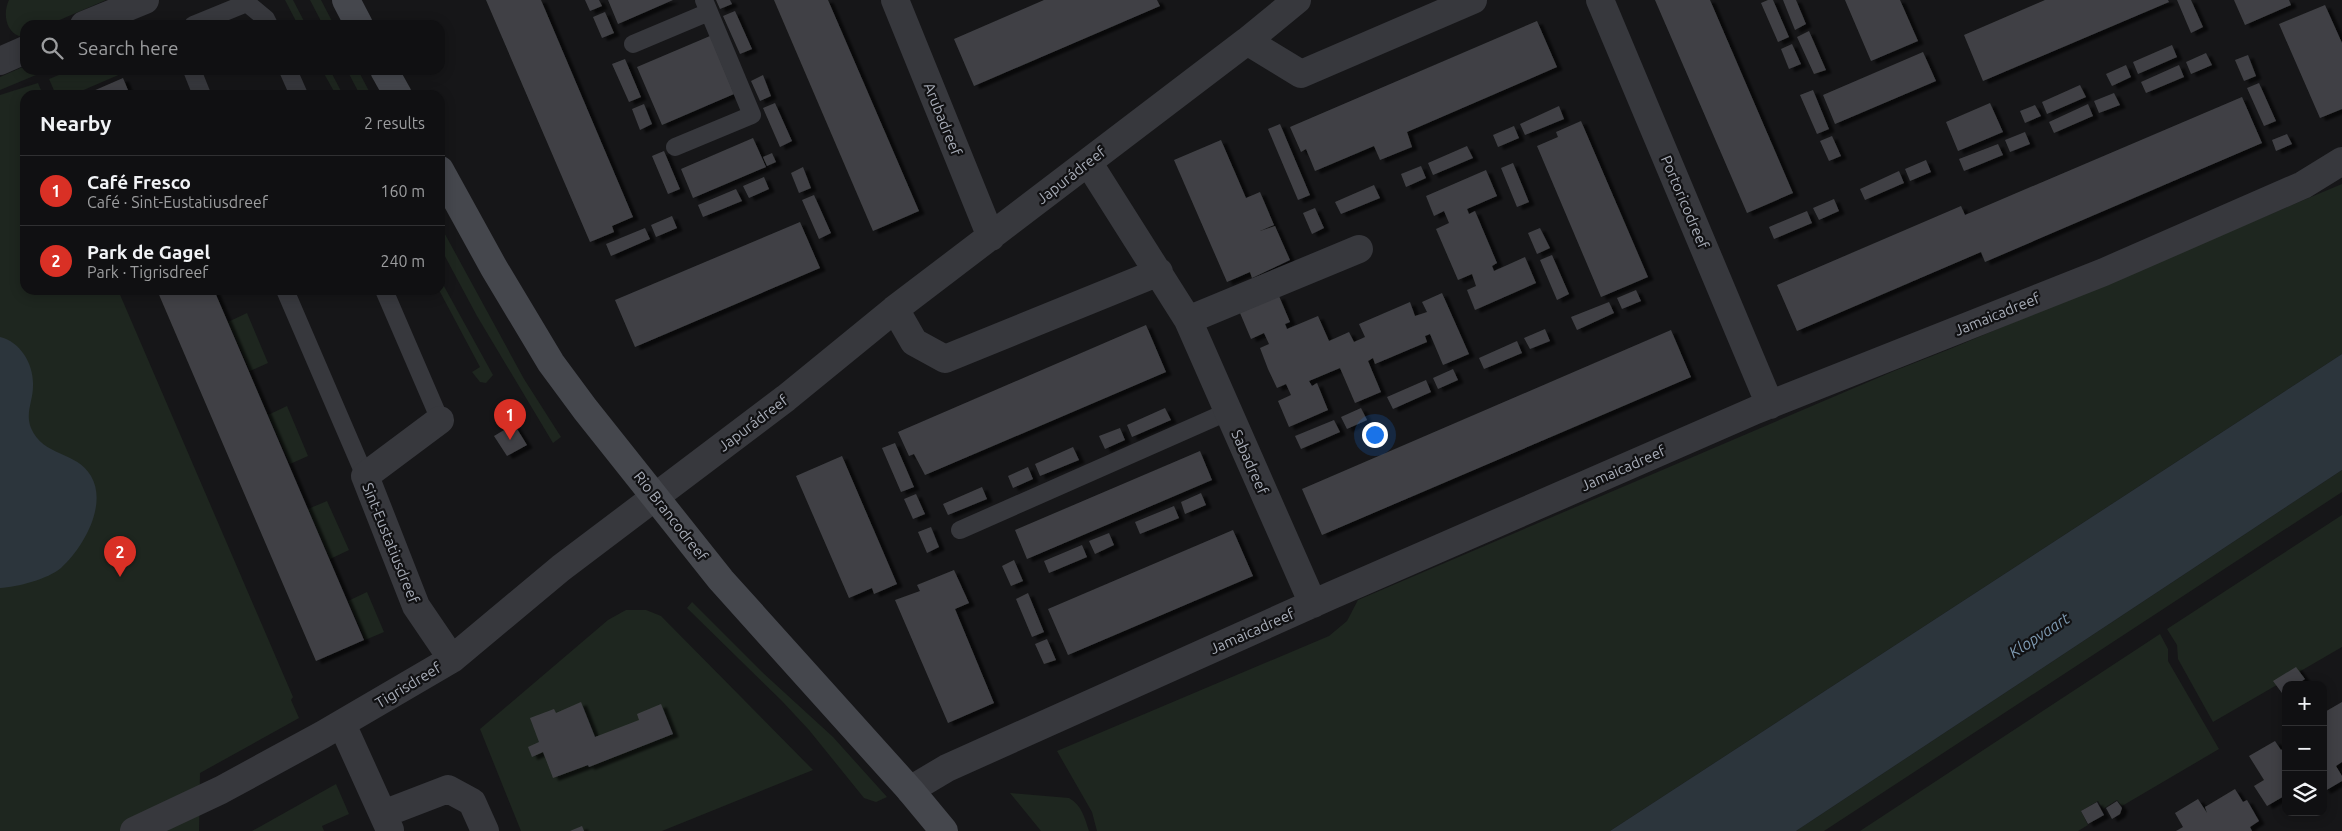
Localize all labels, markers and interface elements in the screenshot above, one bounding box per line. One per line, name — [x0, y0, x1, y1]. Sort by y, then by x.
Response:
search box — [20, 20, 445, 75]
icon: search — [38, 34, 66, 62]
text: Search here — [78, 37, 178, 59]
street label: Arubadreef — [921, 80, 965, 158]
text: Nearby — [40, 111, 111, 135]
text: 2 results — [364, 114, 425, 132]
street label: Japurádreef — [1033, 143, 1109, 207]
street label: Portoricodreef — [1658, 153, 1712, 251]
text: Café Fresco — [87, 171, 191, 193]
text: 1 — [51, 182, 61, 200]
text: 160 m — [380, 182, 425, 200]
text: Café · Sint-Eustatiusdreef — [87, 193, 268, 211]
text: Park de Gagel — [87, 241, 210, 263]
text: 2 — [51, 252, 61, 270]
text: 240 m — [380, 252, 425, 270]
text: Park · Tigrisdreef — [87, 263, 208, 281]
street label: Jamaicadreef — [1952, 289, 2043, 339]
street label: Japurádreef — [715, 391, 791, 455]
pin: 1 — [494, 399, 526, 440]
your location — [1362, 422, 1388, 448]
street label: Sabadreef — [1228, 427, 1272, 497]
street label: Jamaicadreef — [1578, 442, 1668, 494]
street label: Rio Brancodreef — [631, 468, 711, 564]
street label: Sint-Eustatiusdreef — [359, 480, 423, 606]
pin: 2 — [104, 536, 136, 577]
street label: Jamaicadreef — [1207, 605, 1297, 657]
water label: Klopvaart — [2005, 608, 2073, 661]
street label: Tigrisdreef — [372, 659, 444, 711]
map controls — [2282, 681, 2327, 816]
button: + — [2282, 681, 2327, 726]
button: − — [2282, 726, 2327, 771]
button: layers — [2282, 771, 2327, 816]

